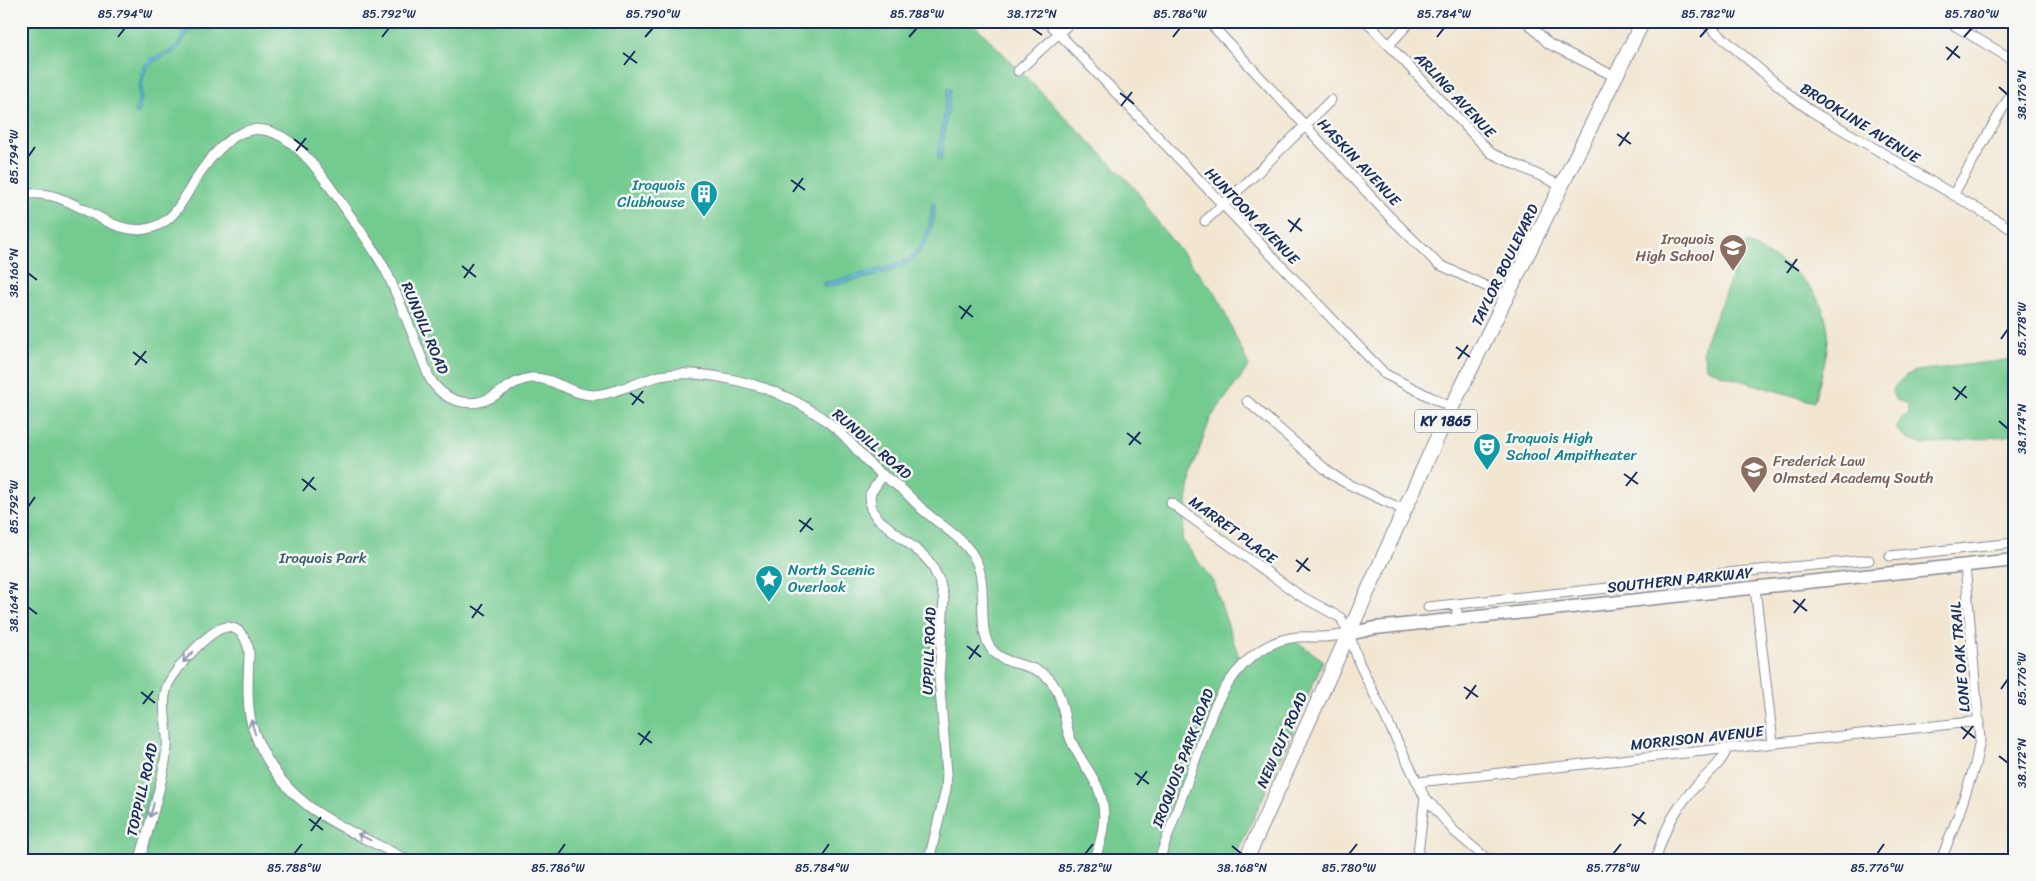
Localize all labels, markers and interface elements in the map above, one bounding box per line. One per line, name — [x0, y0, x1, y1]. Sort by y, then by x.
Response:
text: 85.794°W — [98, 3, 153, 25]
text: 85.792°W — [362, 3, 417, 25]
text: 85.790°W — [626, 3, 681, 25]
text: 85.788°W — [890, 3, 945, 25]
text: 38.172°N — [1007, 3, 1058, 25]
text: 85.786°W — [1153, 3, 1207, 25]
text: 85.784°W — [1417, 3, 1472, 25]
text: 85.782°W — [1681, 3, 1736, 25]
text: 85.780°W — [1945, 3, 2000, 25]
street label: ARLING AVENUE — [1407, 45, 1503, 145]
text: 38.176°N — [2011, 69, 2033, 120]
street label: BROOKLINE AVENUE — [1795, 76, 1926, 171]
street label: HASKIN AVENUE — [1311, 112, 1408, 214]
text: 85.794°W — [3, 129, 25, 184]
street label: HUNTOON AVENUE — [1198, 161, 1307, 272]
place label: Iroquois Clubhouse — [617, 172, 686, 215]
building icon: Iroquois Clubhouse — [689, 179, 719, 218]
street label: TAYLOR BOULEVARD — [1464, 199, 1546, 331]
place label: Iroquois High School — [1636, 226, 1715, 269]
school or university icon: Iroquois High School — [1718, 233, 1748, 272]
text: 38.166°N — [3, 247, 25, 298]
street label: RUNDILL ROAD — [394, 278, 456, 378]
text: 85.778°W — [2011, 301, 2033, 356]
street label: RUNDILL ROAD — [826, 402, 918, 486]
text: 38.174°N — [2011, 403, 2033, 454]
road number: KY 1865 — [1415, 410, 1477, 432]
place label: Iroquois High School Ampitheater — [1505, 425, 1638, 468]
theatre icon: Iroquois High School Ampitheater — [1472, 432, 1502, 471]
place label: Frederick Law Olmsted Academy South — [1773, 448, 1933, 491]
school or university icon: Frederick Law Olmsted Academy South — [1739, 455, 1769, 494]
text: 85.792°W — [3, 479, 25, 534]
street label: MARRET PLACE — [1183, 489, 1284, 572]
park label: Iroquois Park — [278, 545, 367, 571]
place label: North Scenic Overlook — [788, 557, 875, 600]
street label: SOUTHERN PARKWAY — [1606, 559, 1756, 601]
place icon: North Scenic Overlook — [754, 564, 784, 603]
text: 38.164°N — [3, 581, 25, 632]
street label: LONE OAK TRAIL — [1942, 601, 1978, 713]
street label: UPPILL ROAD — [914, 607, 944, 695]
one-way arrow — [182, 651, 194, 663]
text: 85.776°W — [2011, 652, 2033, 706]
street label: IROQUOIS PARK ROAD — [1144, 685, 1222, 832]
street label: NEW CUT ROAD — [1249, 688, 1315, 792]
street label: MORRISON AVENUE — [1629, 718, 1766, 758]
one-way arrow — [247, 719, 257, 735]
text: 38.172°N — [2011, 737, 2033, 788]
street label: TOPPILL ROAD — [119, 741, 165, 839]
one-way arrow — [147, 802, 156, 818]
one-way arrow — [357, 832, 372, 841]
text: 85.788°W — [267, 857, 322, 879]
text: 85.786°W — [531, 857, 585, 879]
text: 85.784°W — [795, 857, 850, 879]
text: 85.782°W — [1058, 857, 1113, 879]
text: 38.168°N — [1217, 857, 1268, 879]
text: 85.780°W — [1322, 857, 1377, 879]
text: 85.778°W — [1586, 857, 1641, 879]
text: 85.776°W — [1850, 857, 1904, 879]

